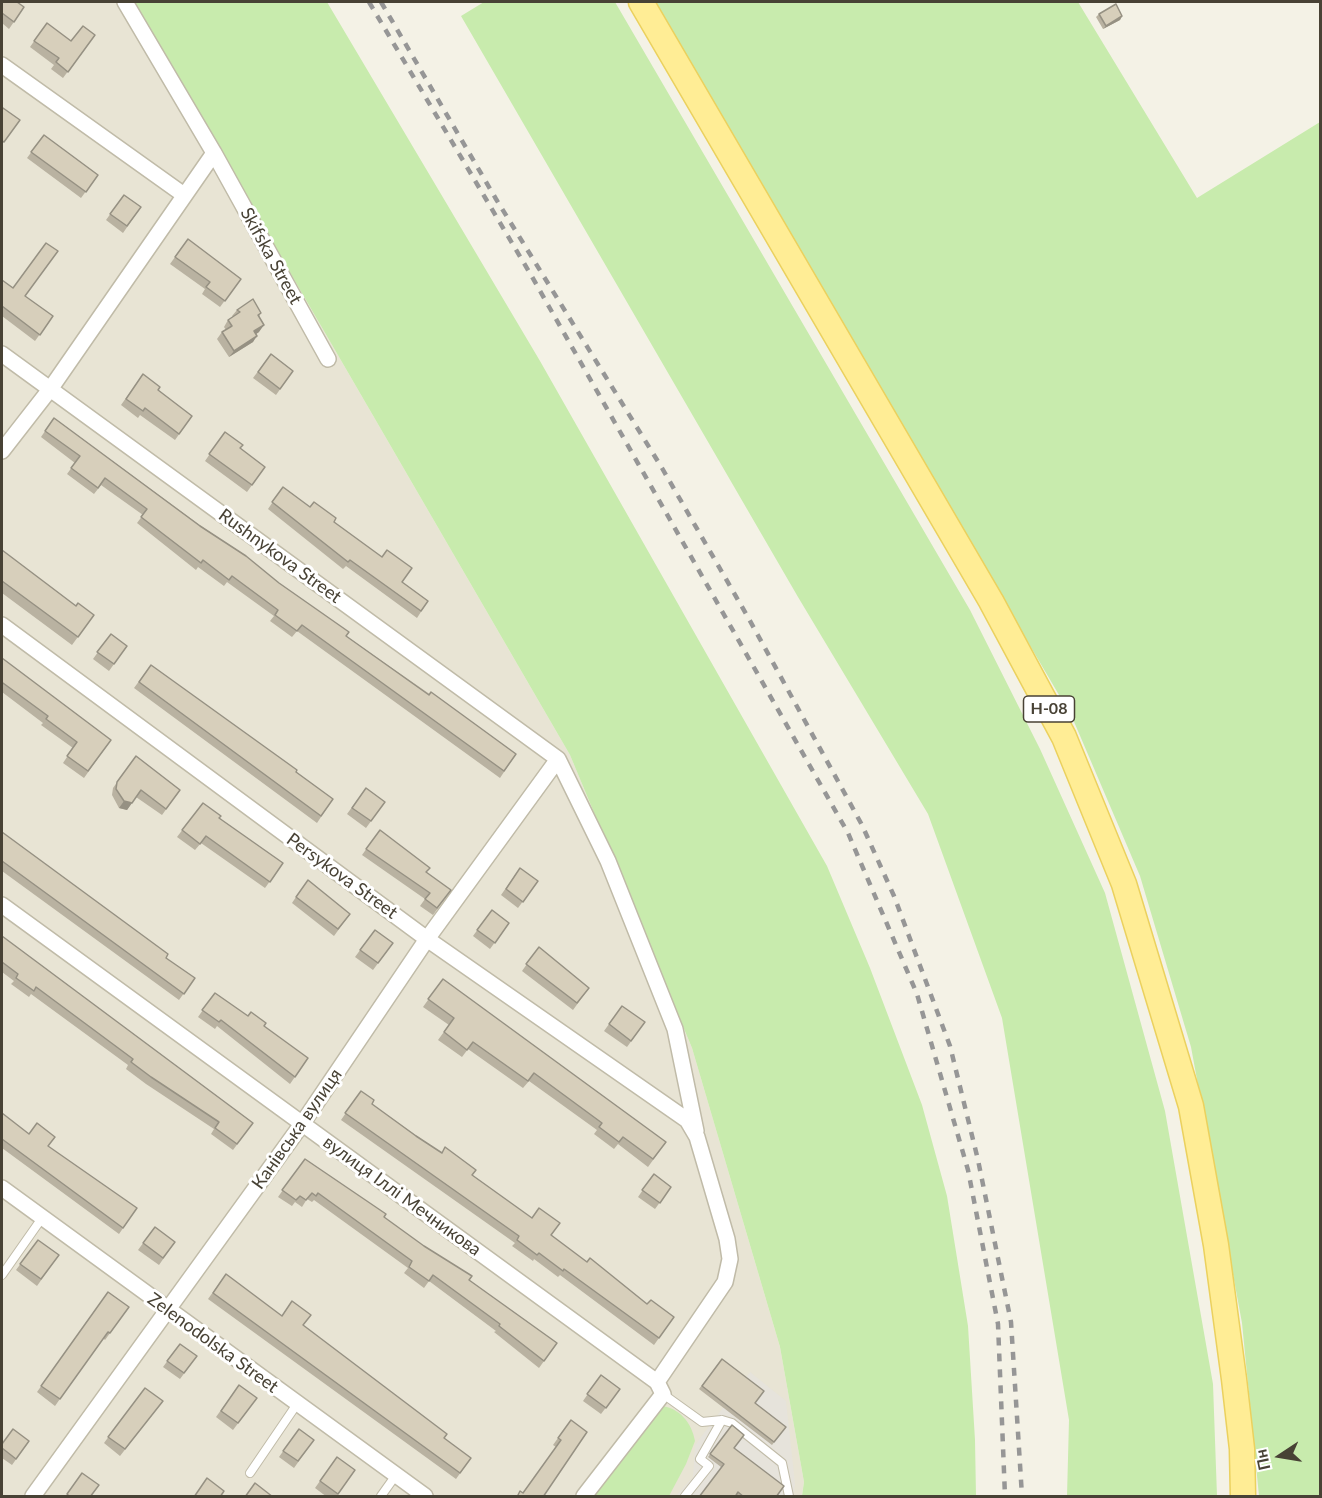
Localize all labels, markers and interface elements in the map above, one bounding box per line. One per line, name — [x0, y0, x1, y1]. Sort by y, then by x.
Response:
street label: Skifska Street — [236, 204, 306, 308]
street label: Rushnykova Street — [214, 504, 346, 608]
road number: Н-08 — [1024, 696, 1074, 722]
street label: Persykova Street — [282, 829, 402, 923]
street label: Канівська вулиця — [247, 1065, 347, 1193]
street label: вулиця Іллі Мечникова — [319, 1131, 485, 1261]
street label: Zelenodolska Street — [143, 1288, 283, 1398]
north arrow — [1250, 1426, 1310, 1486]
text: Пн — [1250, 1448, 1273, 1472]

